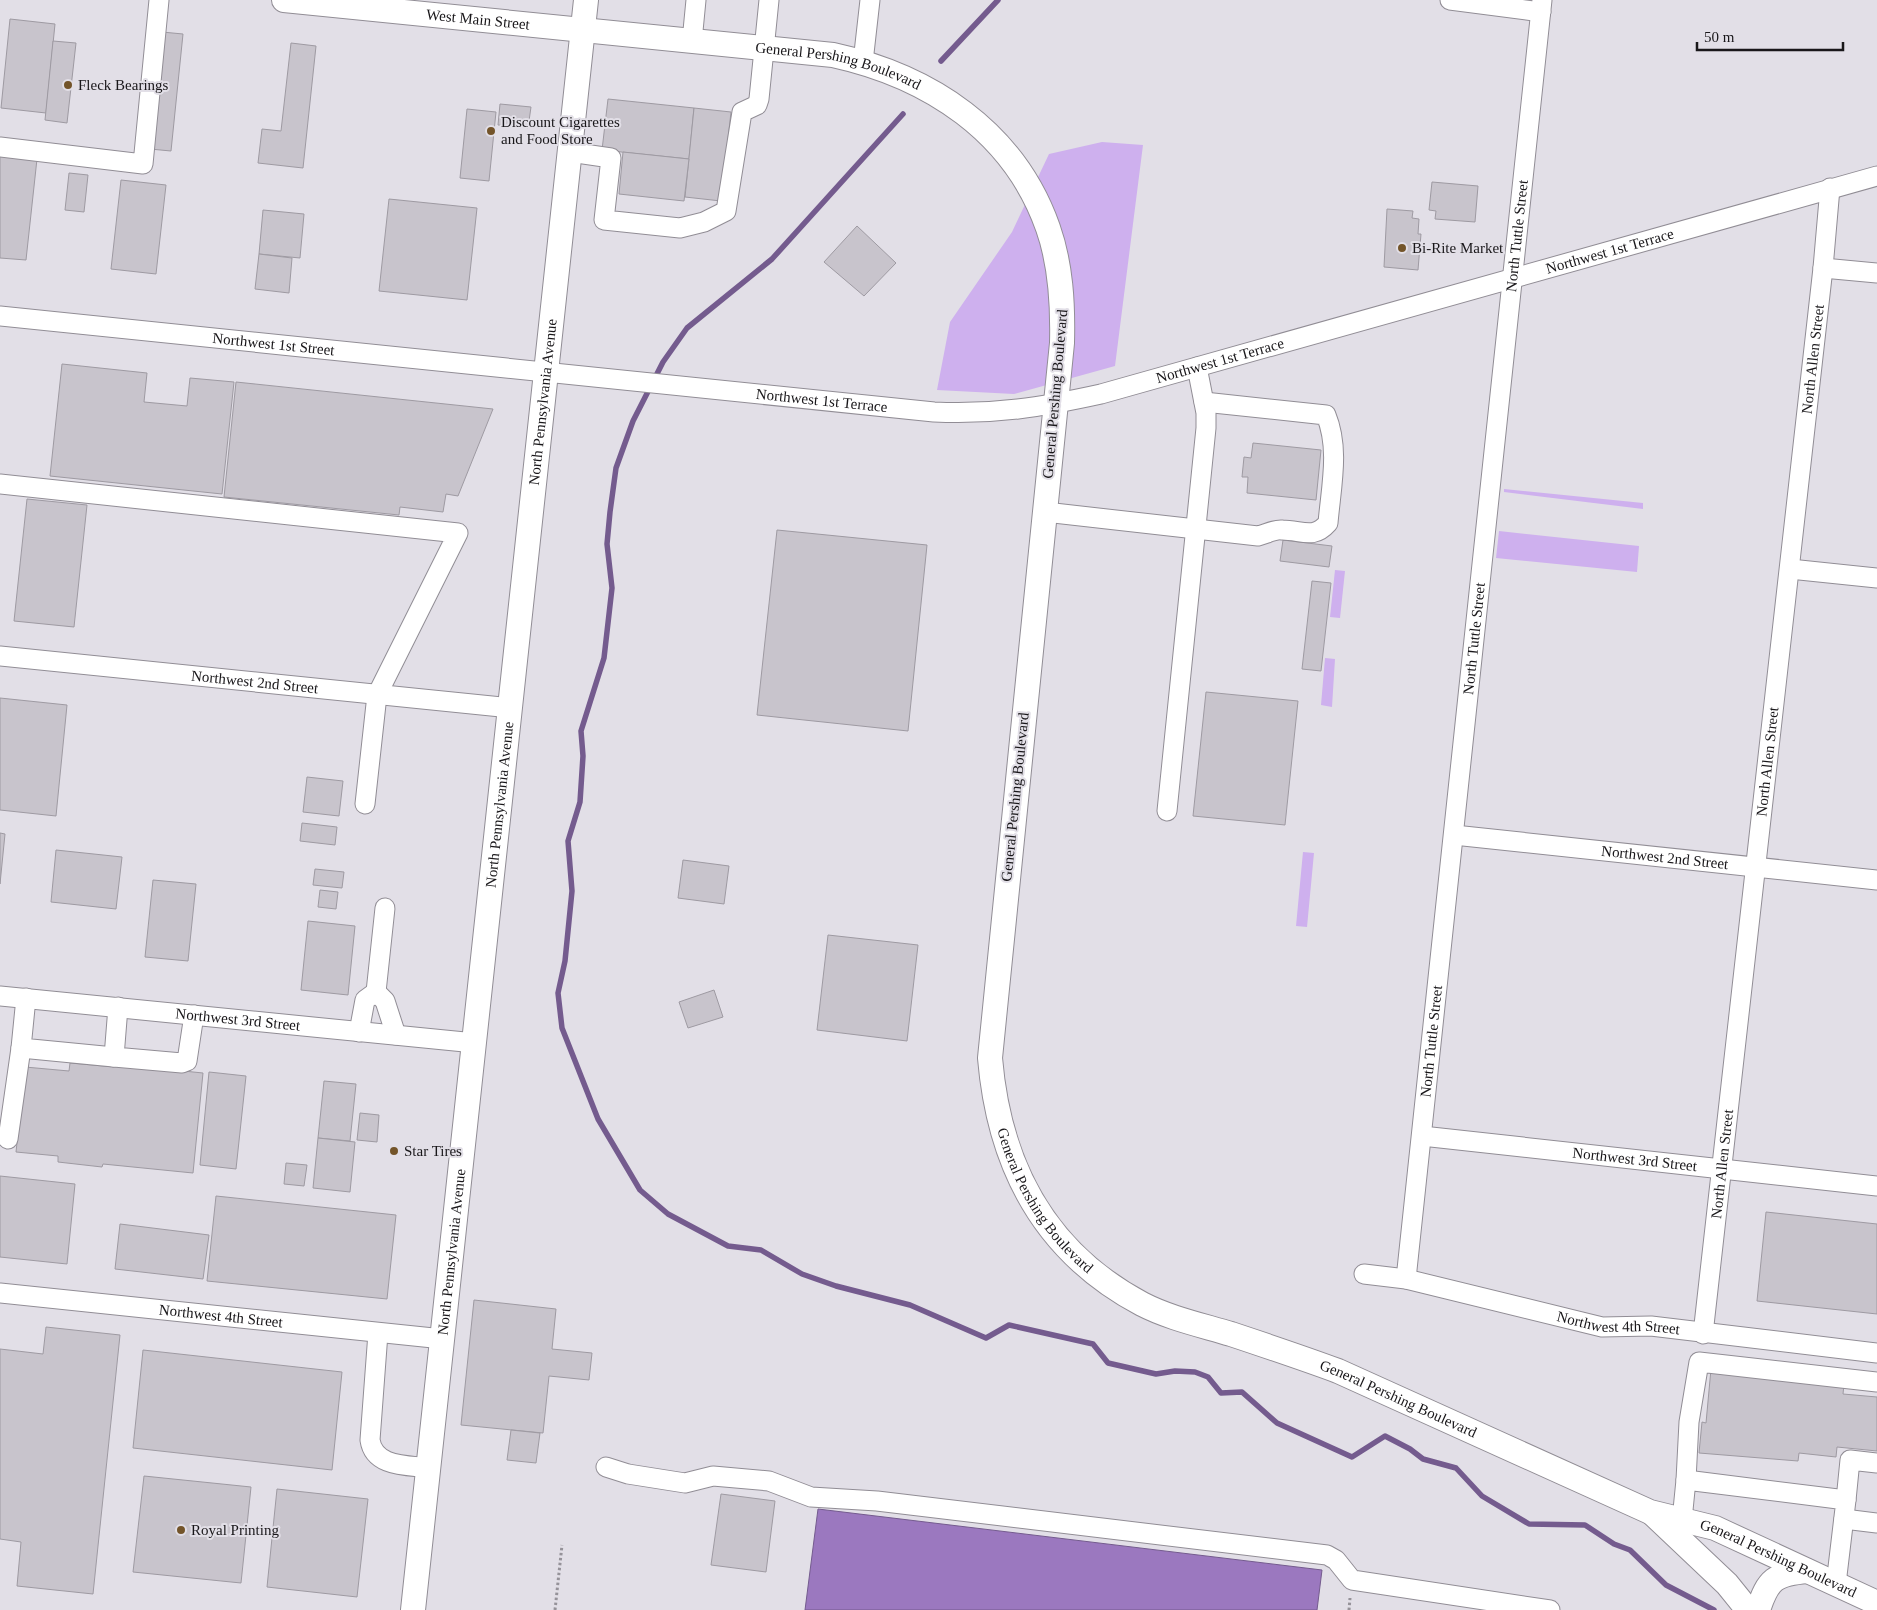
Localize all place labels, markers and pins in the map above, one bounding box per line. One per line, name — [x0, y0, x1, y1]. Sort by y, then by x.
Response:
place label: Fleck Bearings — [78, 77, 169, 93]
marker: Fleck Bearings — [62, 79, 74, 91]
place label: Discount Cigarettes and Food Store — [501, 114, 620, 147]
marker: Discount Cigarettes and Food Store — [485, 125, 497, 137]
place label: Bi-Rite Market — [1412, 240, 1504, 256]
marker: Bi-Rite Market — [1396, 242, 1408, 254]
place label: Star Tires — [404, 1143, 462, 1159]
marker: Star Tires — [388, 1145, 400, 1157]
place label: Royal Printing — [191, 1522, 279, 1538]
marker: Royal Printing — [175, 1524, 187, 1536]

